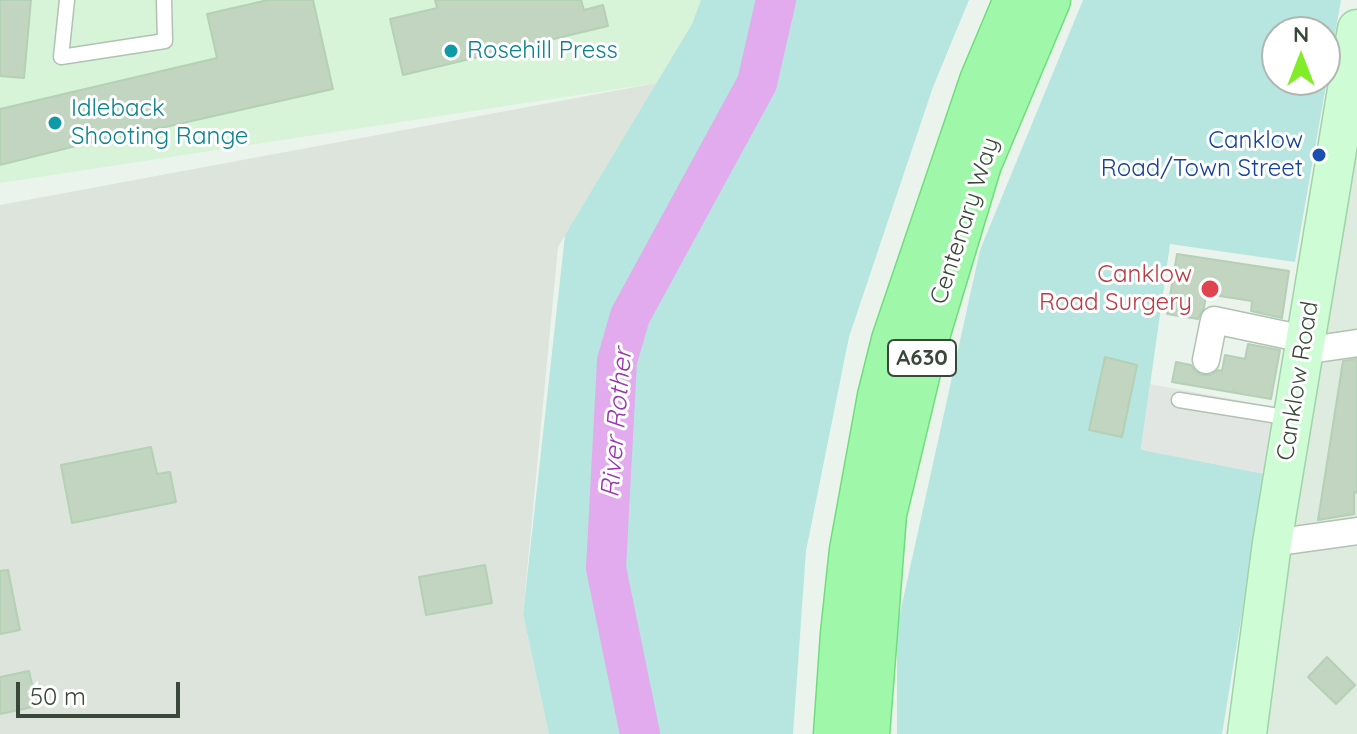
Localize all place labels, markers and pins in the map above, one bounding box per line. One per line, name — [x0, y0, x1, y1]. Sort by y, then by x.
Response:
place label: Rosehill Press — [467, 37, 618, 65]
marker: Rosehill Press — [442, 42, 460, 60]
place label: Idleback Shooting Range — [71, 95, 248, 151]
marker: Idleback Shooting Range — [46, 114, 64, 132]
place label: Canklow Road/Town Street — [1101, 127, 1303, 183]
marker: Canklow Road/Town Street — [1310, 146, 1328, 164]
place label: Canklow Road Surgery — [1039, 261, 1192, 317]
marker: Canklow Road Surgery — [1199, 278, 1221, 300]

